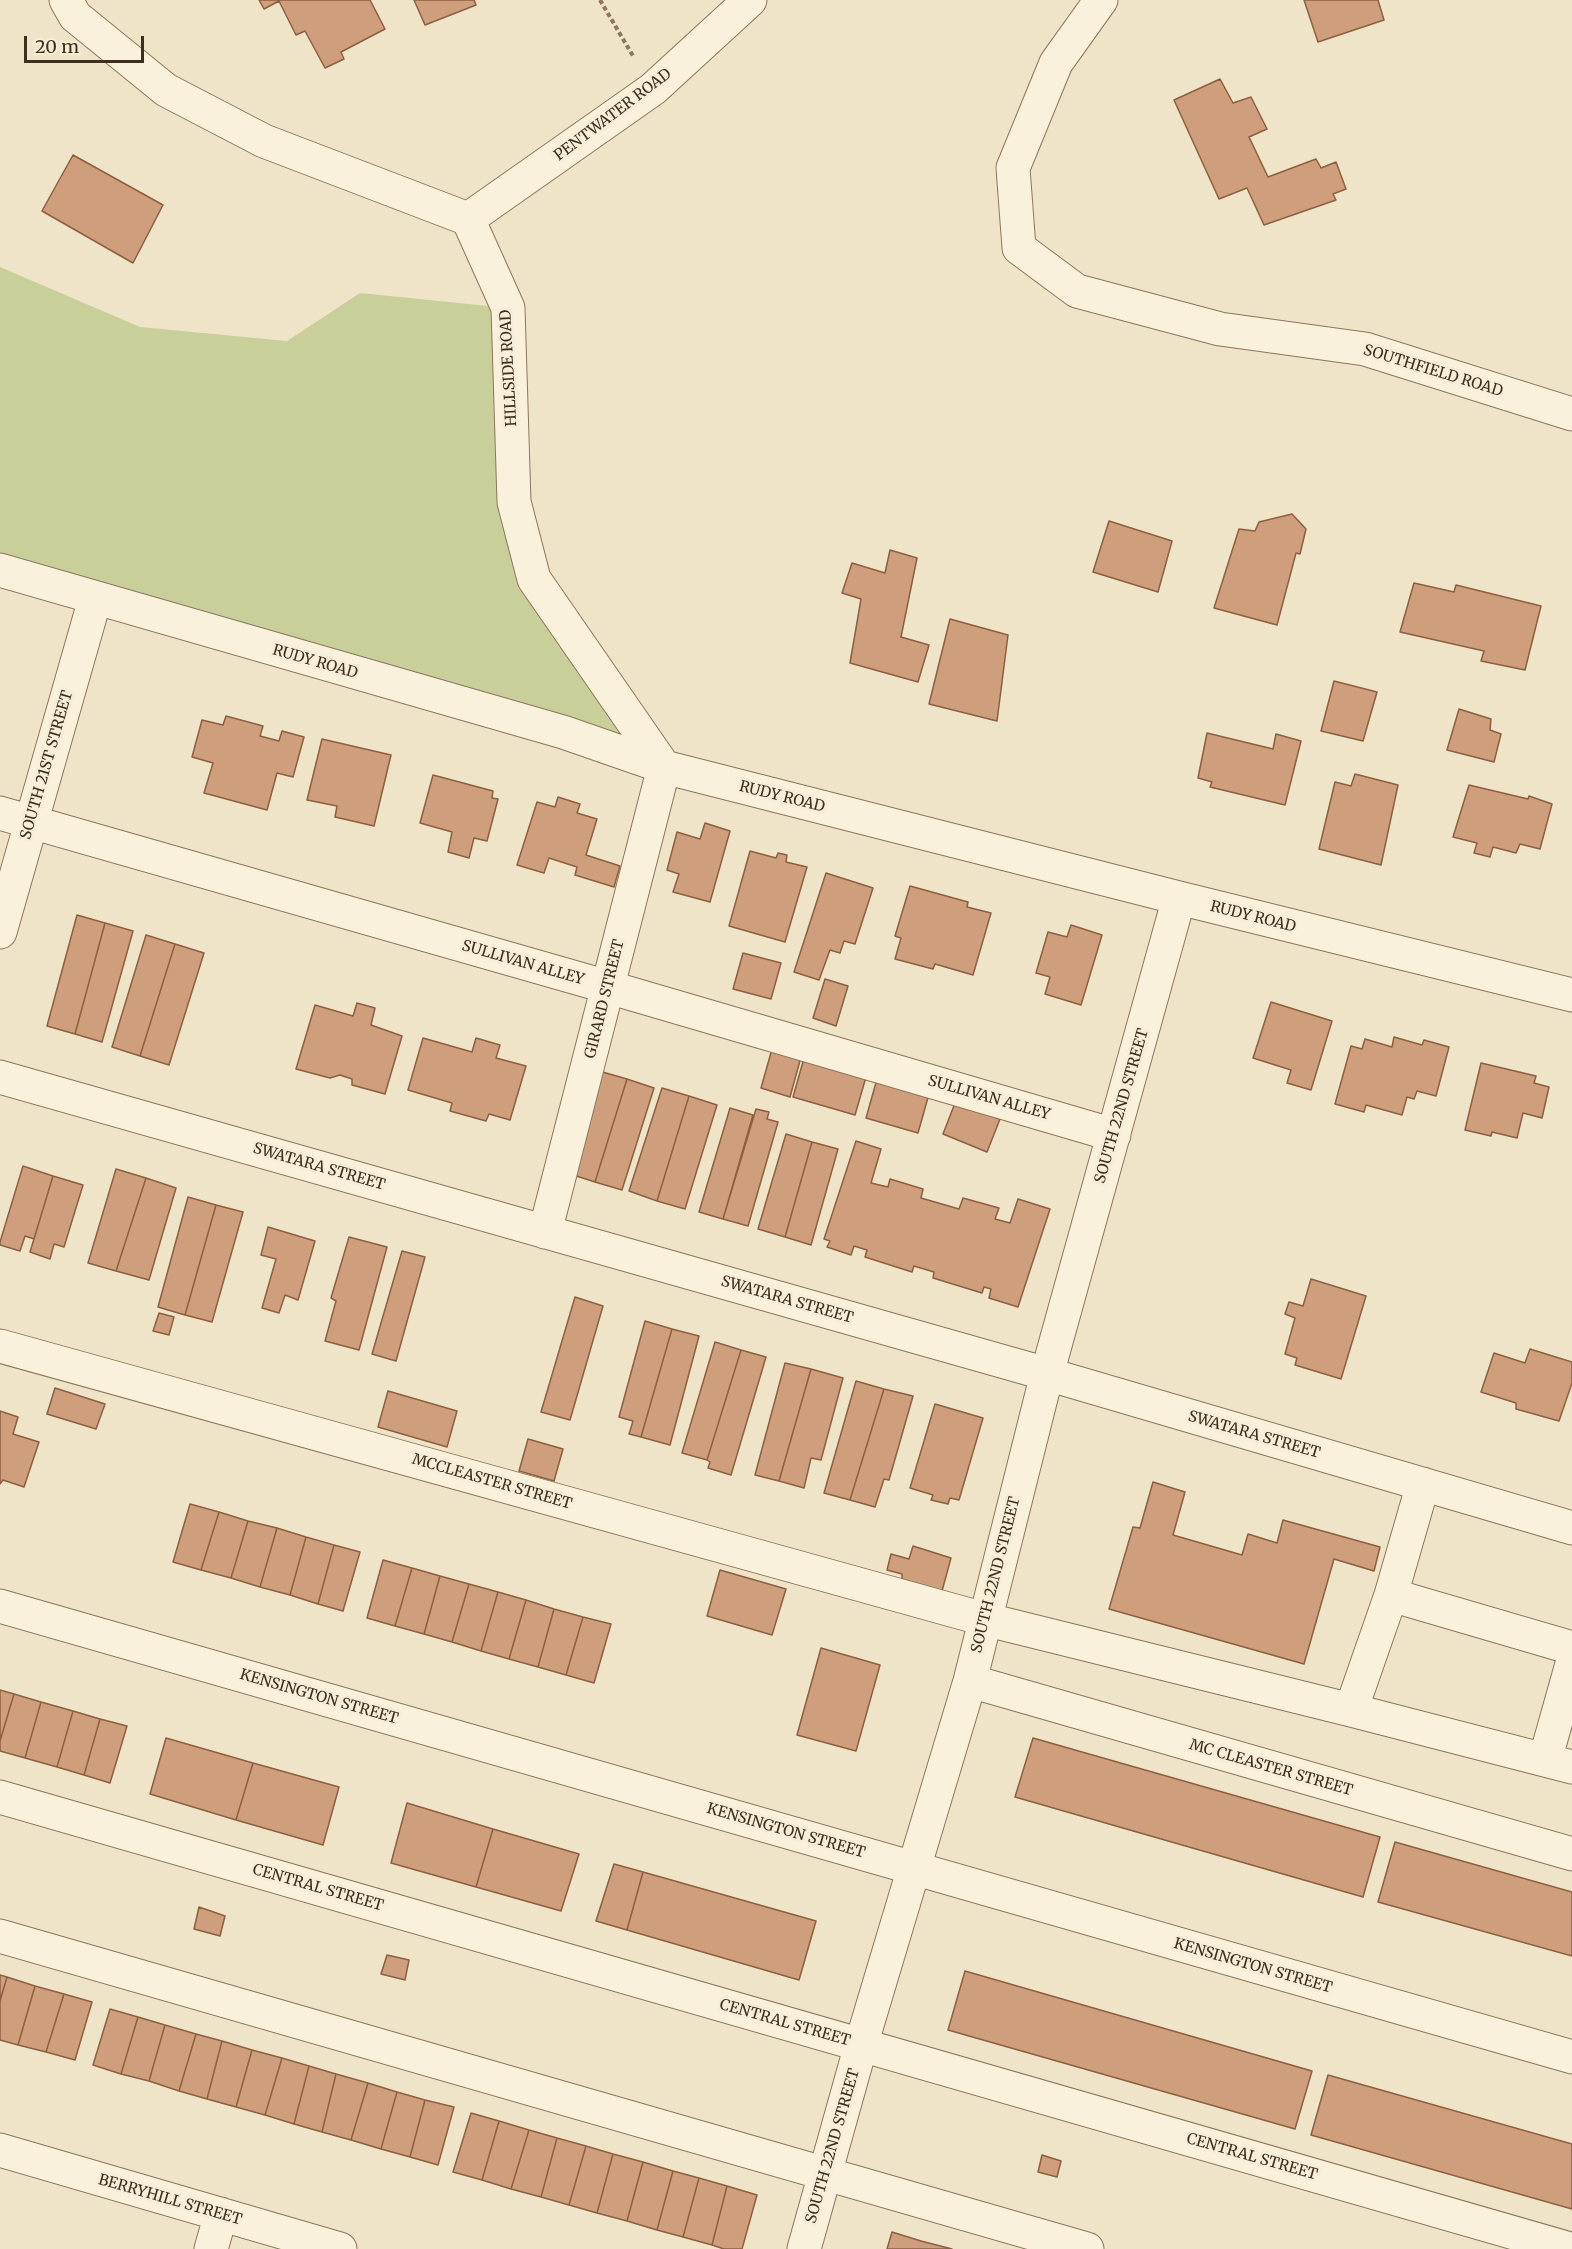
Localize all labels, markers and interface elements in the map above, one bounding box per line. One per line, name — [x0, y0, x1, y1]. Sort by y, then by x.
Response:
scale bar — [27, 24, 147, 62]
text: 20 m — [35, 35, 79, 58]
street label: PENTWATER ROAD — [551, 65, 675, 165]
street label: HILLSIDE ROAD — [497, 309, 521, 427]
street label: SOUTHFIELD ROAD — [1361, 341, 1505, 401]
street label: RUDY ROAD — [270, 641, 360, 683]
street label: SOUTH 21ST STREET — [17, 688, 77, 842]
street label: RUDY ROAD — [737, 778, 827, 816]
street label: RUDY ROAD — [1208, 898, 1298, 936]
street label: SULLIVAN ALLEY — [460, 937, 586, 989]
street label: GIRARD STREET — [581, 938, 629, 1060]
street label: SOUTH 22ND STREET — [1091, 1026, 1153, 1186]
street label: SULLIVAN ALLEY — [926, 1072, 1052, 1124]
street label: SWATARA STREET — [251, 1140, 387, 1194]
street label: SWATARA STREET — [719, 1273, 855, 1327]
street label: SWATARA STREET — [1186, 1408, 1322, 1462]
street label: MCCLEASTER STREET — [410, 1451, 574, 1513]
street label: SOUTH 22ND STREET — [968, 1495, 1024, 1655]
street label: KENSINGTON STREET — [238, 1666, 400, 1728]
street label: MC CLEASTER STREET — [1187, 1736, 1355, 1800]
street label: KENSINGTON STREET — [705, 1800, 867, 1862]
street label: CENTRAL STREET — [251, 1861, 385, 1915]
street label: KENSINGTON STREET — [1172, 1935, 1334, 1997]
street label: CENTRAL STREET — [718, 1996, 852, 2050]
street label: SOUTH 22ND STREET — [802, 2066, 864, 2226]
street label: CENTRAL STREET — [1185, 2130, 1319, 2184]
street label: BERRYHILL STREET — [96, 2171, 244, 2229]

